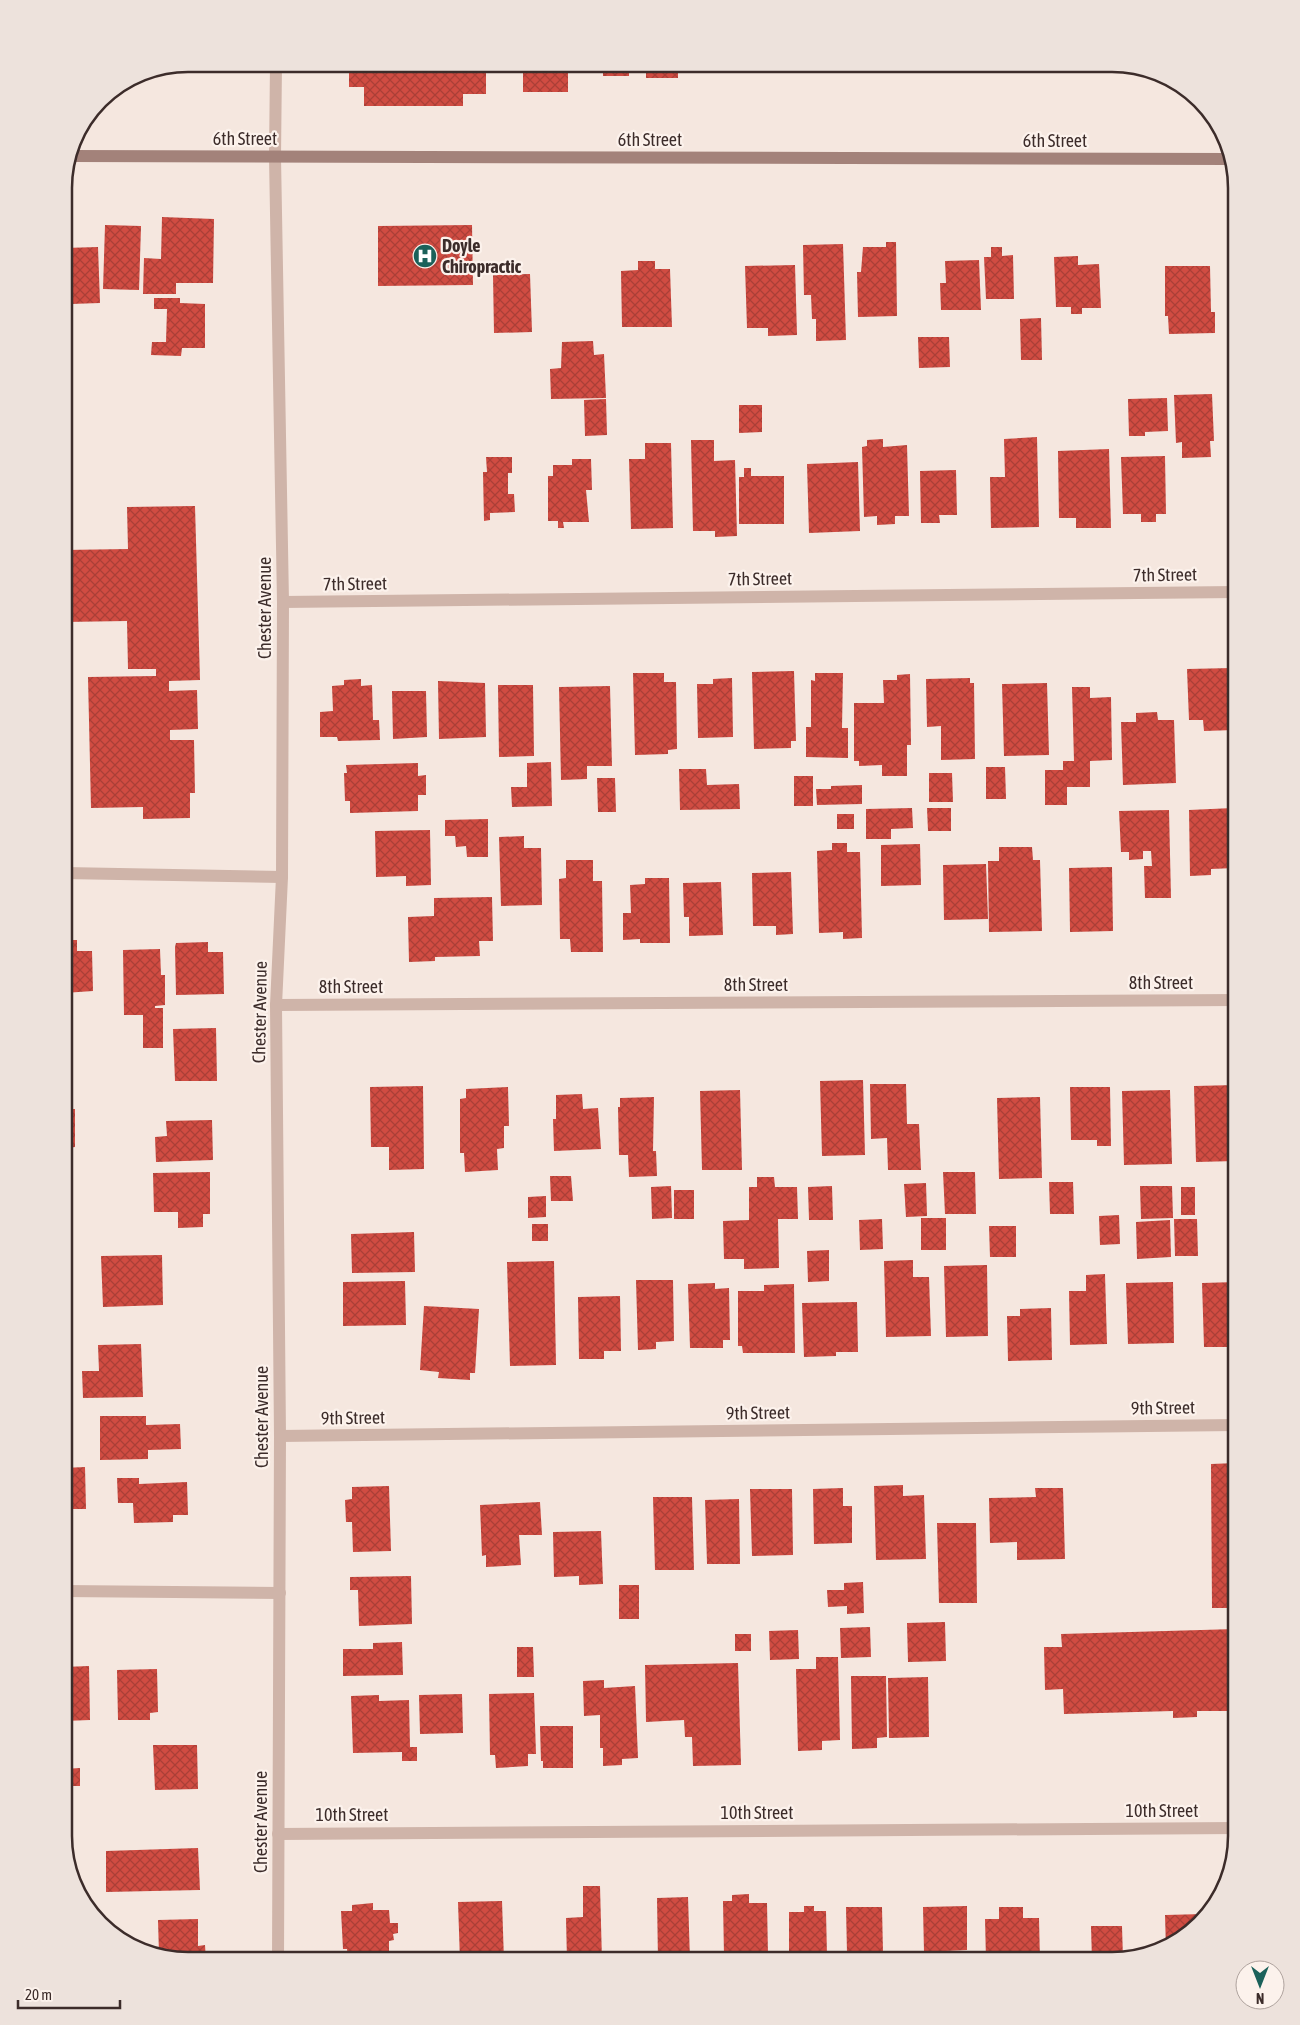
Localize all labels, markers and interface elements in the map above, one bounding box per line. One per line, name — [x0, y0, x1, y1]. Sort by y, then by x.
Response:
street label: 6th Street — [213, 128, 277, 149]
street label: 6th Street — [618, 129, 682, 150]
street label: 6th Street — [1023, 130, 1087, 151]
place label: Doyle Chiropractic — [442, 235, 522, 277]
hospital icon: Doyle Chiropractic — [412, 243, 438, 269]
street label: Chester Avenue — [254, 557, 275, 659]
street label: 7th Street — [1133, 563, 1197, 586]
street label: 7th Street — [728, 567, 792, 590]
street label: 7th Street — [323, 572, 387, 595]
street label: Chester Avenue — [248, 961, 271, 1063]
street label: 8th Street — [1129, 972, 1193, 993]
street label: 8th Street — [724, 974, 788, 995]
street label: 8th Street — [319, 976, 383, 997]
street label: Chester Avenue — [251, 1366, 272, 1468]
street label: 9th Street — [1131, 1396, 1195, 1419]
street label: 9th Street — [726, 1401, 790, 1424]
street label: 9th Street — [321, 1406, 385, 1429]
street label: Chester Avenue — [250, 1771, 271, 1873]
street label: 10th Street — [1126, 1800, 1198, 1821]
street label: 10th Street — [721, 1802, 793, 1823]
street label: 10th Street — [316, 1804, 388, 1825]
north arrow — [1235, 1960, 1285, 2010]
scale bar — [18, 1978, 120, 2010]
text: 20 m — [25, 1986, 52, 2003]
text: N — [1256, 1990, 1264, 2006]

